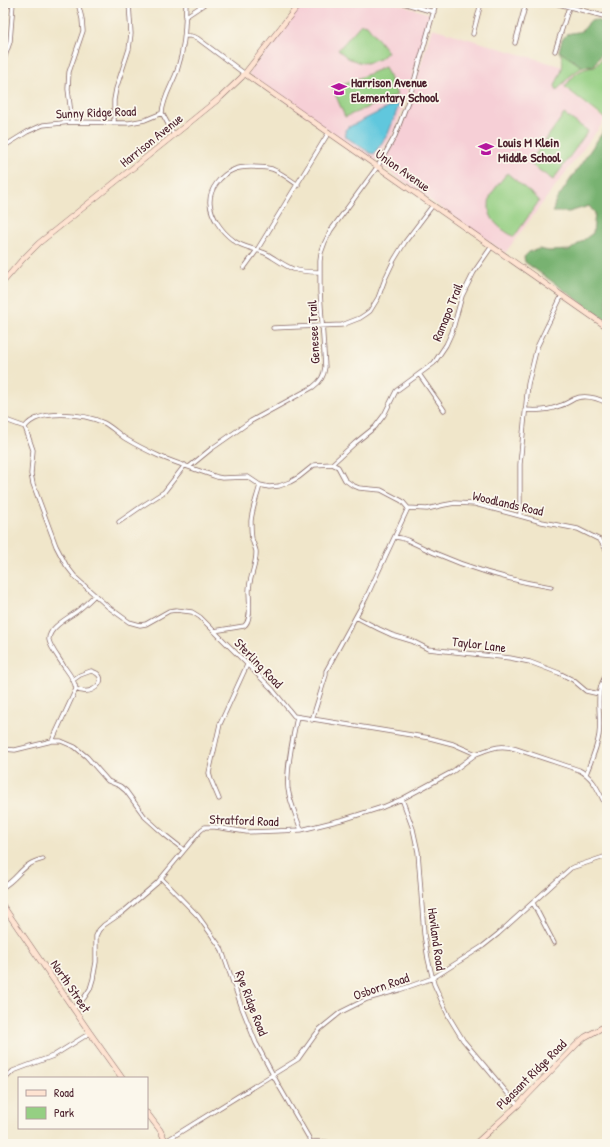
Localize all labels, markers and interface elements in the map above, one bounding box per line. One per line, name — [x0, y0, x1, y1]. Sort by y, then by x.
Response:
place label: Harrison Avenue Elementary School — [351, 73, 439, 107]
school or university icon: Harrison Avenue Elementary School — [330, 80, 348, 98]
street label: Sunny Ridge Road — [55, 102, 137, 122]
street label: Harrison Avenue — [116, 109, 186, 171]
place label: Louis M Klein Middle School — [498, 133, 561, 166]
school or university icon: Louis M Klein Middle School — [477, 140, 495, 158]
street label: Union Avenue — [372, 145, 434, 195]
street label: Ramapo Trail — [427, 280, 467, 344]
street label: Genesee Trail — [302, 299, 324, 364]
street label: Woodlands Road — [471, 486, 545, 520]
street label: Taylor Lane — [451, 632, 507, 656]
street label: Sterling Road — [231, 634, 287, 692]
street label: Stratford Road — [209, 810, 279, 830]
street label: Haviland Road — [424, 907, 450, 971]
street label: North Street — [47, 956, 96, 1016]
street label: Rye Ridge Road — [231, 968, 273, 1038]
street label: Osborn Road — [351, 968, 411, 1004]
street label: Pleasant Ridge Road — [492, 1035, 570, 1113]
legend — [18, 1077, 148, 1129]
text: Road — [54, 1084, 74, 1101]
text: Park — [54, 1104, 74, 1121]

